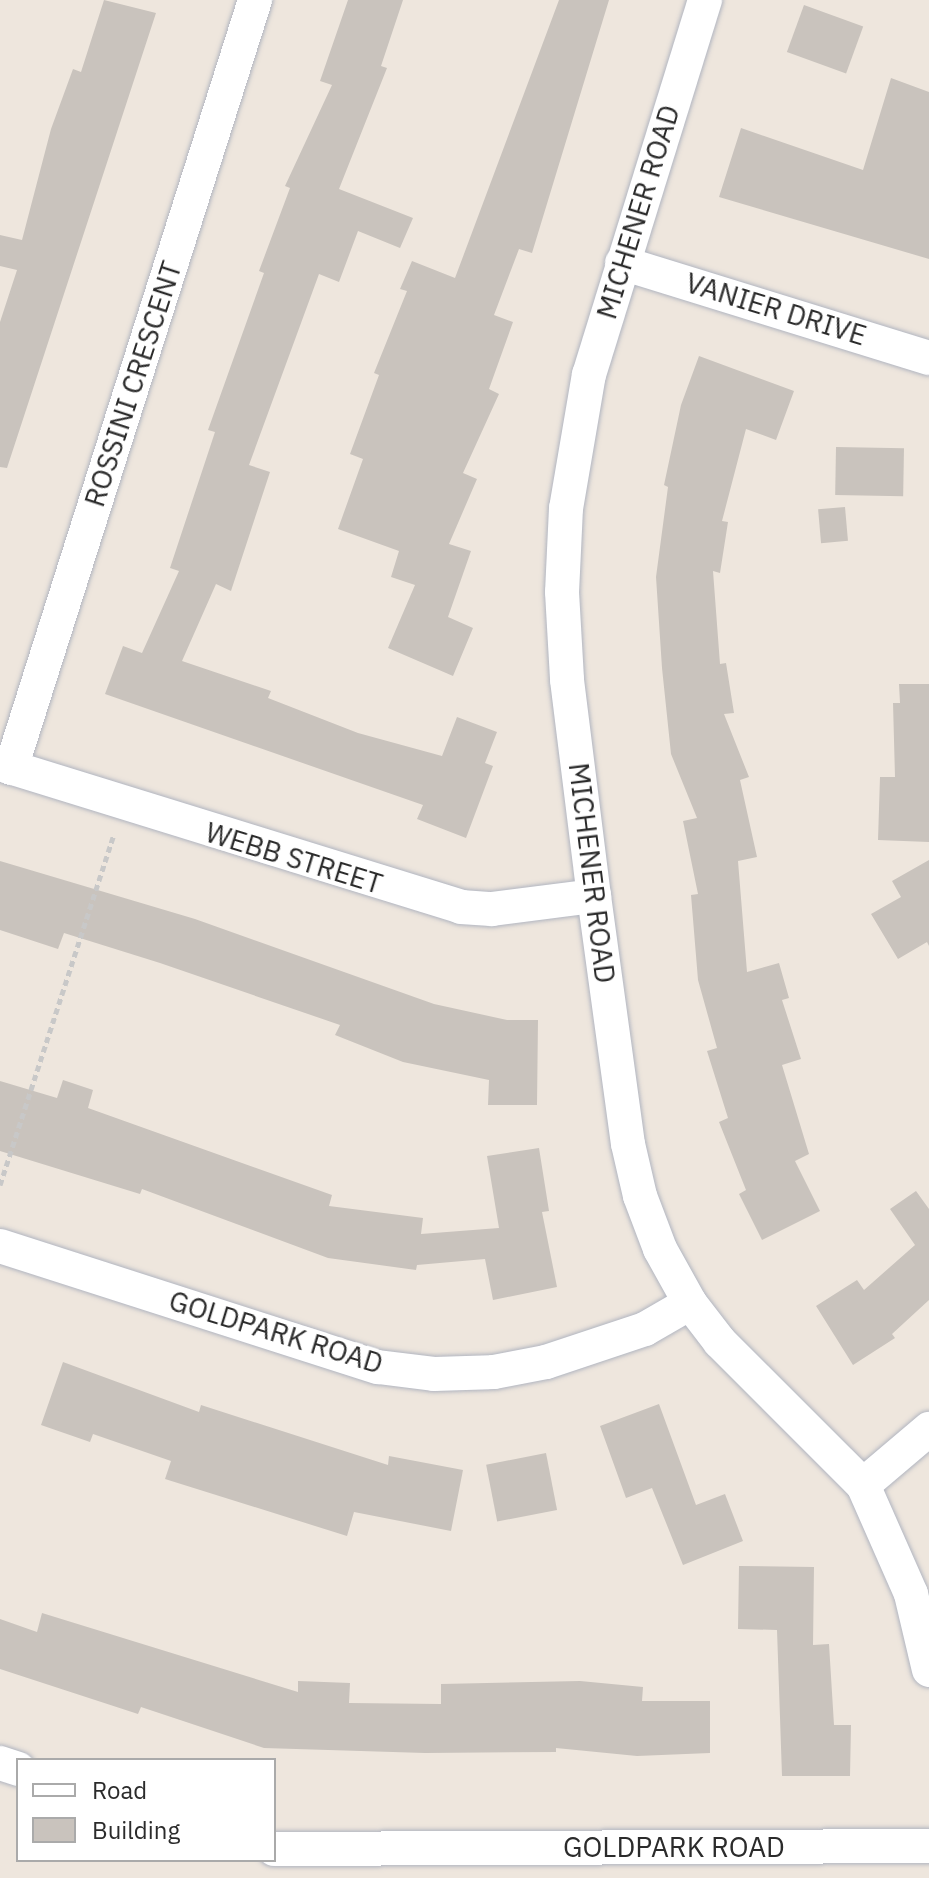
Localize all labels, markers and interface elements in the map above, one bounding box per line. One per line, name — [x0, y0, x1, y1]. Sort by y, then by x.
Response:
street label: MICHENER ROAD — [589, 101, 687, 323]
street label: ROSSINI CRESCENT — [77, 257, 189, 511]
street label: VANIER DRIVE — [682, 266, 870, 352]
street label: MICHENER ROAD — [562, 761, 622, 985]
street label: WEBB STREET — [202, 815, 386, 901]
street label: GOLDPARK ROAD — [165, 1284, 387, 1380]
legend — [16, 1758, 276, 1862]
text: Road — [92, 1774, 147, 1806]
text: Building — [92, 1814, 180, 1846]
street label: GOLDPARK ROAD — [563, 1830, 785, 1864]

